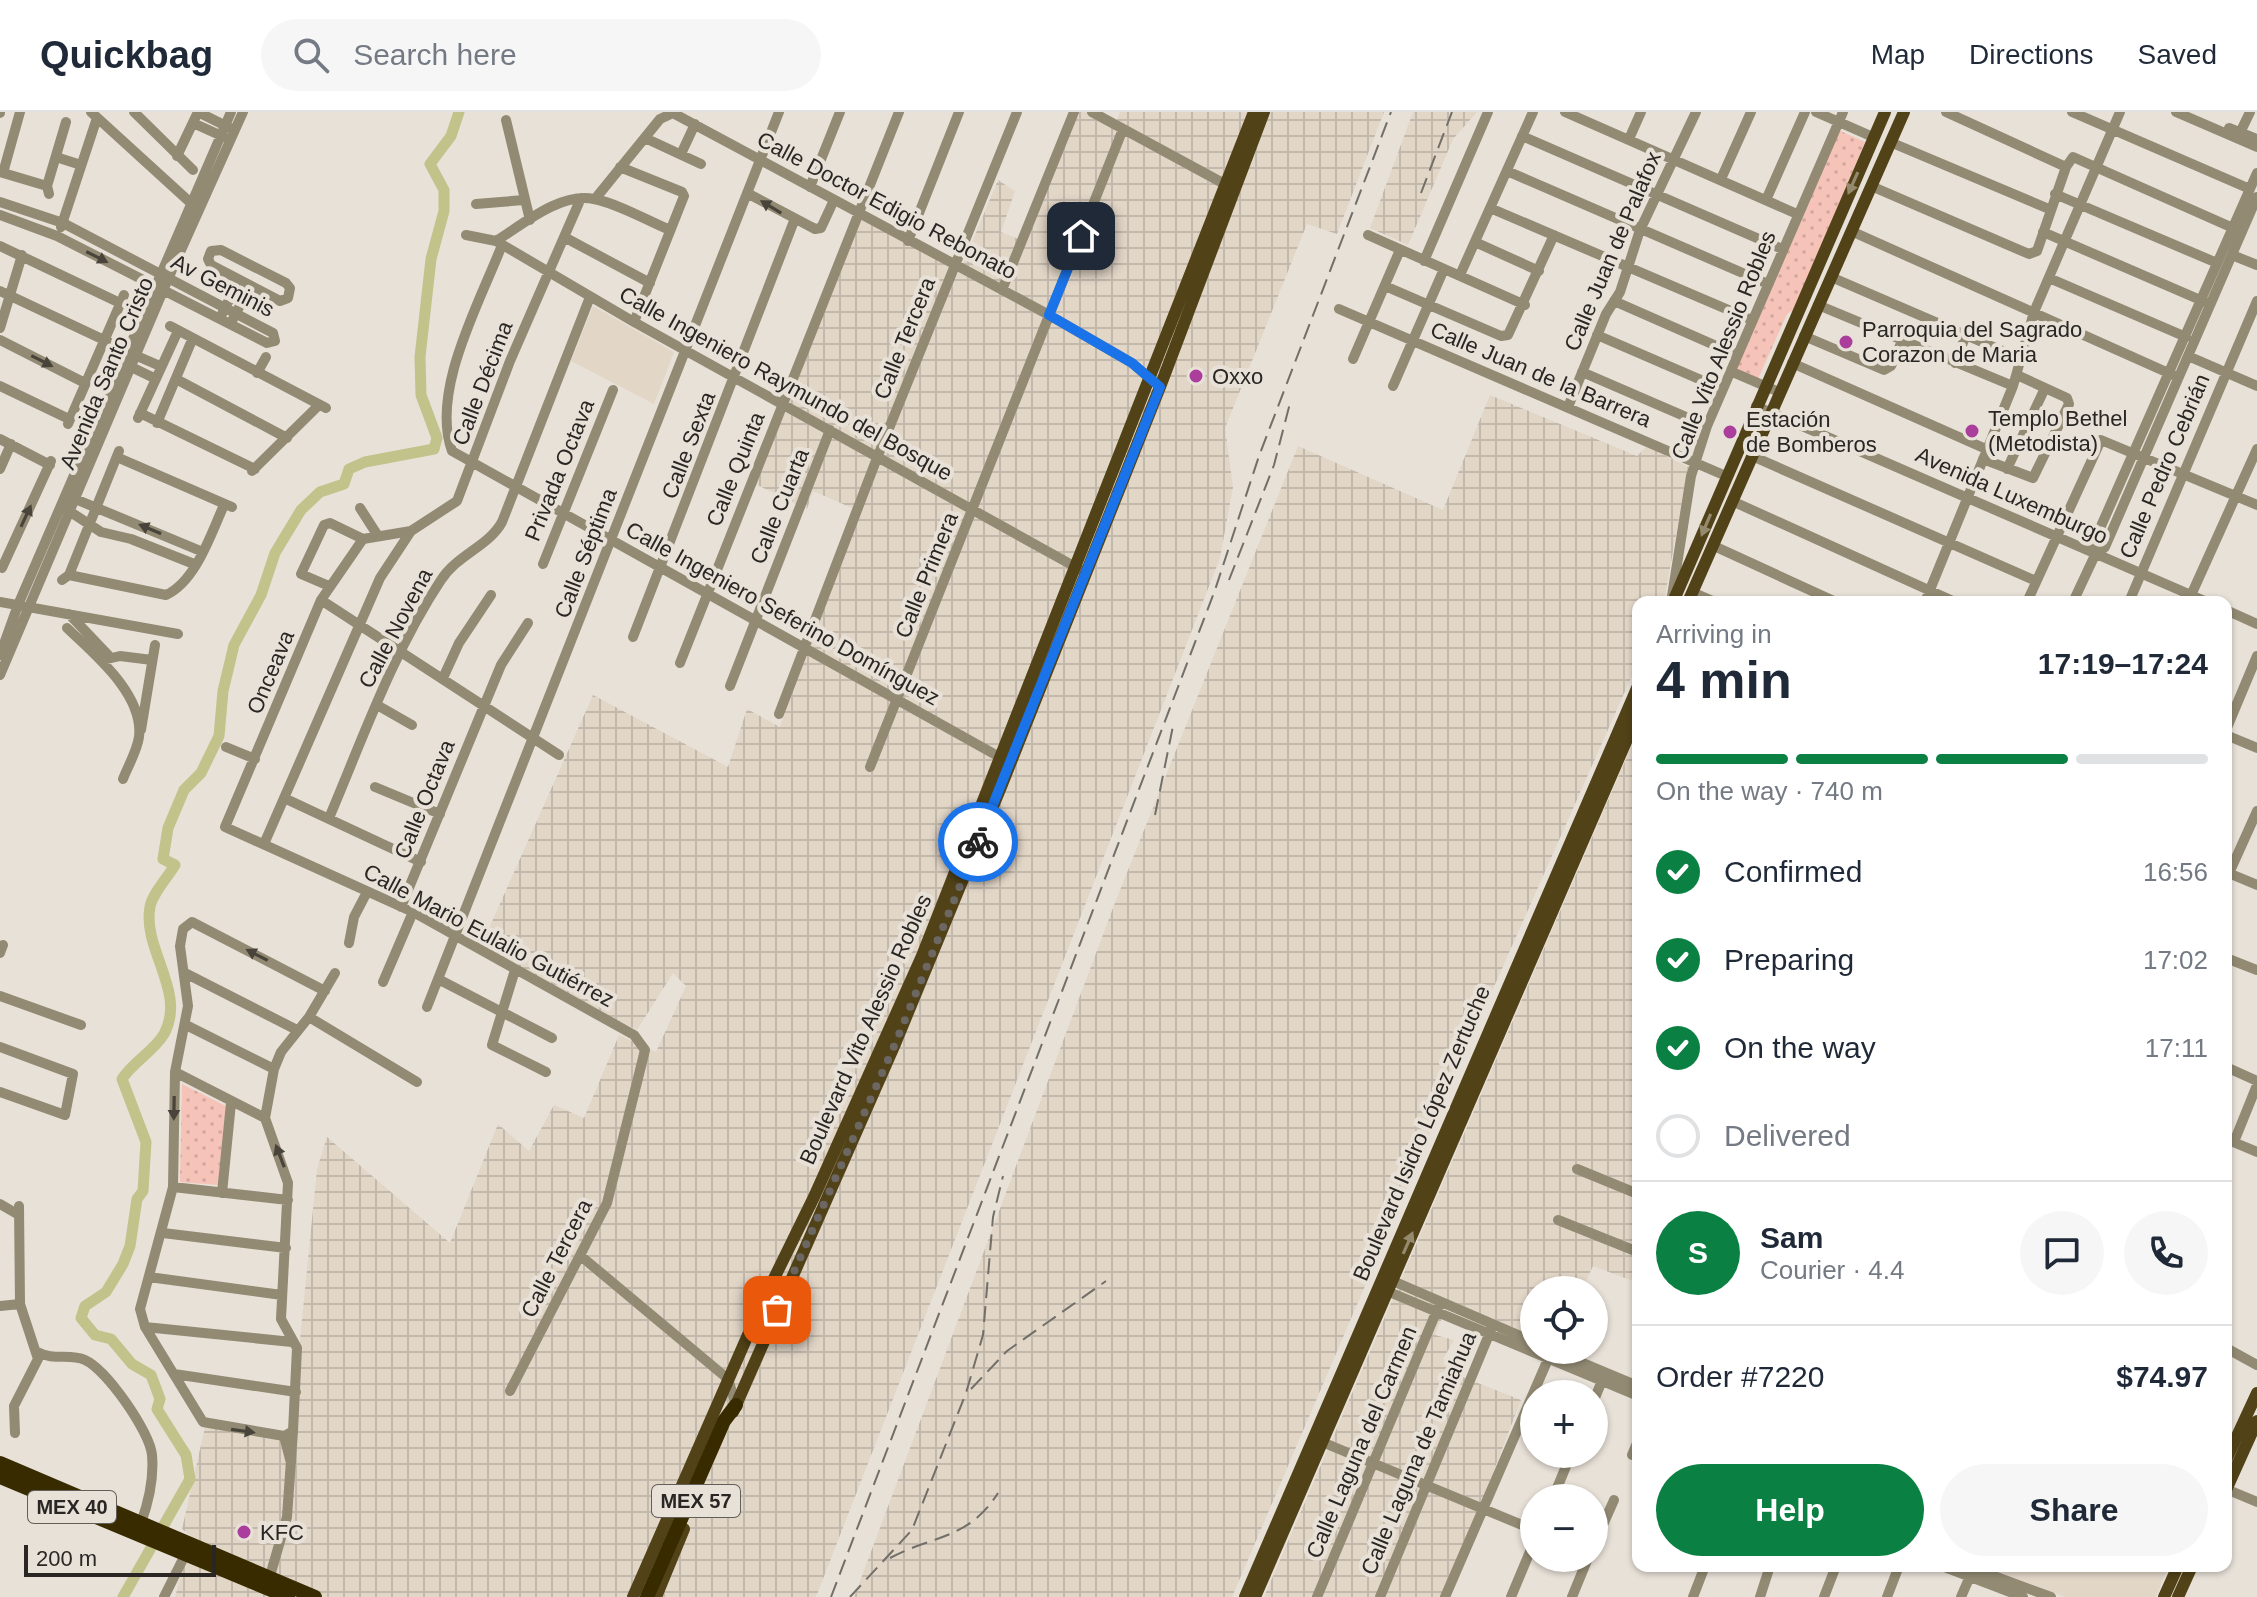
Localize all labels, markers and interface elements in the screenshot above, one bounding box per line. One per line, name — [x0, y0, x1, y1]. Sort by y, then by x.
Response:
search box — [261, 19, 821, 91]
icon: search — [289, 33, 333, 77]
text: Quickbag — [40, 34, 213, 76]
text: Search here — [353, 38, 517, 71]
text: Map — [1871, 39, 1925, 70]
text: Directions — [1969, 39, 2094, 70]
text: Saved — [2138, 39, 2217, 70]
street label: Calle Doctor Edigio Rebonato — [753, 126, 1021, 285]
street label: Calle Juan de Palafox — [1559, 148, 1666, 355]
one-way arrow — [1846, 171, 1860, 195]
one-way arrow — [760, 200, 782, 214]
pin — [1047, 202, 1115, 270]
icon: home — [1059, 214, 1103, 258]
street label: Calle Vito Alessio Robles — [1666, 227, 1781, 463]
street label: Av Geminis — [167, 249, 278, 322]
one-way arrow — [86, 250, 109, 264]
street label: Avenida Santo Cristo — [55, 273, 158, 473]
street label: Calle Tercera — [869, 273, 941, 403]
street label: Calle Ingeniero Raymundo del Bosque — [615, 281, 957, 486]
street label: Calle Décima — [447, 317, 518, 449]
street label: Calle Juan de la Barrera — [1427, 317, 1656, 433]
place label: Parroquia del Sagrado Corazon de Maria — [1862, 317, 2082, 367]
marker: Parroquia del Sagrado Corazon de Maria — [1837, 333, 1855, 351]
one-way arrow — [30, 354, 53, 368]
place label: Oxxo — [1212, 364, 1263, 389]
marker: Oxxo — [1187, 367, 1205, 385]
street label: Calle Pedro Cebrián — [2114, 370, 2215, 562]
street label: Calle Sexta — [657, 387, 721, 502]
street label: Privada Octava — [520, 395, 600, 545]
place label: Templo Bethel (Metodista) — [1988, 406, 2127, 456]
place label: Estación de Bomberos — [1746, 407, 1877, 457]
street label: Calle Quinta — [701, 408, 770, 530]
marker: Templo Bethel (Metodista) — [1963, 422, 1981, 440]
marker: Estación de Bomberos — [1721, 423, 1739, 441]
street label: Avenida Luxemburgo — [1912, 442, 2112, 549]
street label: Calle Cuarta — [745, 444, 814, 568]
street label: Calle Séptima — [549, 484, 622, 622]
one-way arrow — [19, 505, 33, 528]
street label: Calle Primera — [890, 508, 963, 642]
one-way arrow — [1699, 513, 1712, 537]
street label: Calle Ingeniero Seferino Domínguez — [622, 517, 944, 710]
one-way arrow — [138, 523, 162, 536]
street label: Calle Novena — [353, 563, 438, 692]
text: Arriving in — [1656, 619, 1772, 649]
street label: Onceava — [242, 626, 299, 718]
text: 17:19–17:24 — [2038, 647, 2208, 680]
text: 4 min — [1656, 651, 1792, 709]
street label: Calle Octava — [389, 735, 460, 862]
text: On the way · 740 m — [1656, 776, 1883, 806]
courier — [938, 802, 1018, 882]
icon: bike — [956, 820, 1000, 864]
icon: check — [1656, 850, 1700, 894]
text: Confirmed — [1724, 855, 1862, 888]
text: 16:56 — [2143, 857, 2208, 887]
street label: Calle Mario Eulalio Gutiérrez — [359, 859, 618, 1012]
street label: Boulevard Vito Alessio Robles — [794, 890, 936, 1168]
icon: check — [1656, 938, 1700, 982]
text: Preparing — [1724, 943, 1854, 976]
text: 17:02 — [2143, 945, 2208, 975]
one-way arrow — [245, 949, 268, 962]
street label: Boulevard Isidro López Zertuche — [1348, 982, 1495, 1284]
icon: check — [1656, 1026, 1700, 1070]
text: On the way — [1724, 1031, 1876, 1064]
text: 17:11 — [2145, 1033, 2208, 1063]
one-way arrow — [168, 1096, 181, 1121]
text: Delivered — [1724, 1119, 1851, 1152]
one-way arrow — [273, 1144, 286, 1168]
street label: Calle Tercera — [516, 1194, 597, 1321]
button: chat — [2020, 1211, 2104, 1295]
button: phone — [2124, 1211, 2208, 1295]
text: Sam — [1760, 1221, 1823, 1254]
one-way arrow — [1402, 1231, 1415, 1254]
text: S — [1688, 1236, 1708, 1269]
text: Courier · 4.4 — [1760, 1255, 1905, 1285]
pin — [743, 1276, 811, 1344]
map controls — [1520, 1276, 1608, 1572]
button: locate — [1520, 1276, 1608, 1364]
icon: bag — [755, 1288, 799, 1332]
street label: Calle Laguna del Carmen — [1301, 1322, 1422, 1562]
street label: Calle Laguna de Tamiahua — [1356, 1327, 1481, 1578]
text: Order #7220 — [1656, 1360, 1824, 1393]
text: $74.97 — [2116, 1360, 2208, 1393]
button: + — [1520, 1380, 1608, 1468]
one-way arrow — [231, 1425, 256, 1438]
button: Help — [1656, 1464, 1924, 1556]
button: Share — [1940, 1464, 2208, 1556]
button: − — [1520, 1484, 1608, 1572]
road number: MEX 57 — [652, 1485, 740, 1517]
road number: MEX 40 — [28, 1491, 116, 1523]
place label: KFC — [260, 1520, 304, 1545]
marker: KFC — [235, 1523, 253, 1541]
scale bar — [24, 1541, 216, 1577]
text: 200 m — [36, 1546, 97, 1571]

